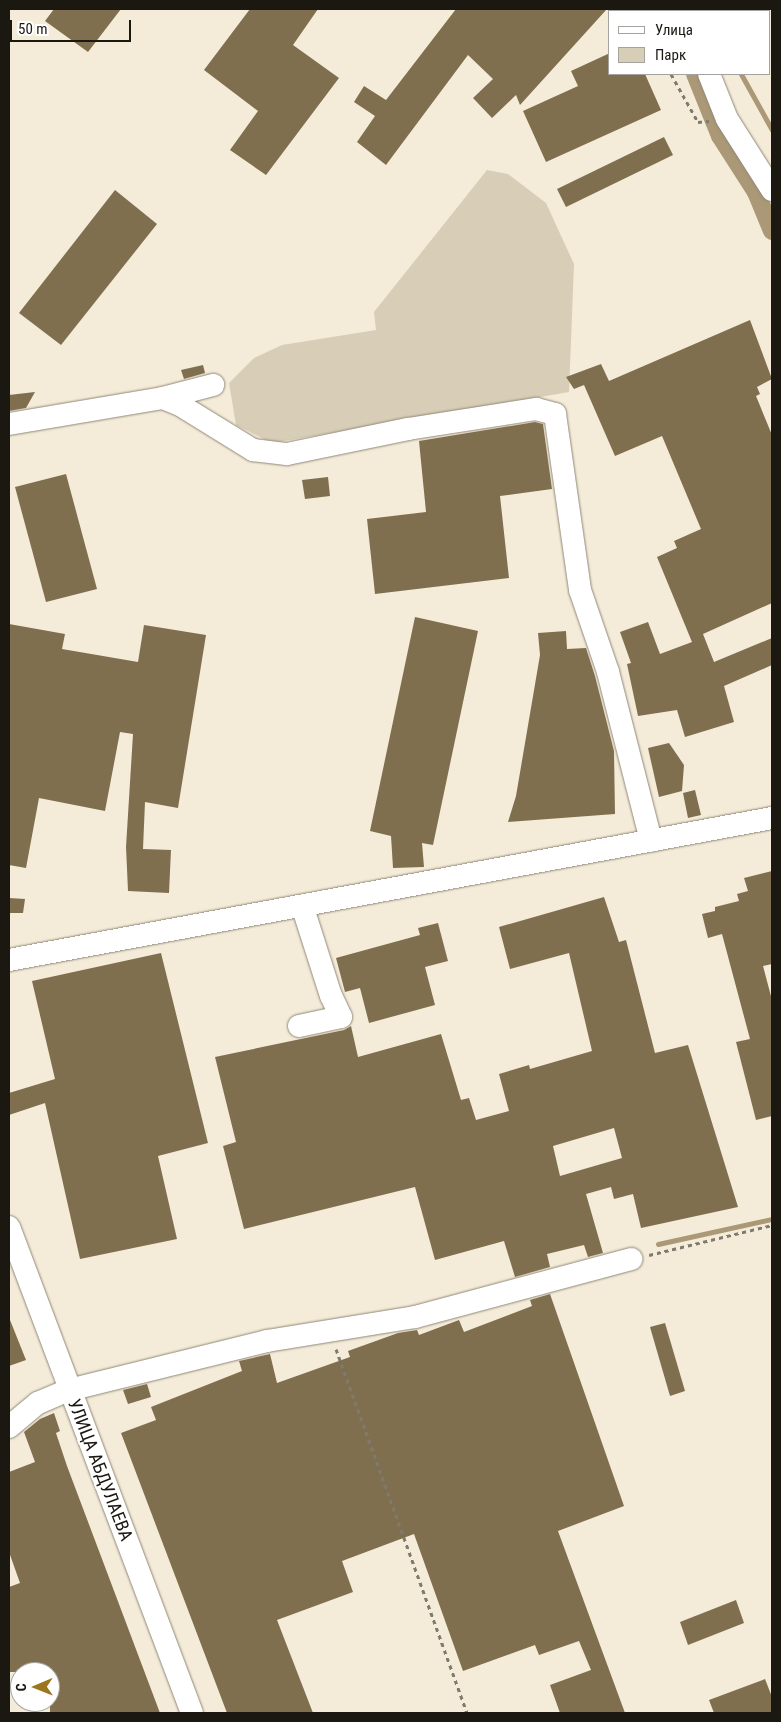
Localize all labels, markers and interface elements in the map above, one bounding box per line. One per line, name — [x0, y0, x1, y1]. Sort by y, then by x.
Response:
scale bar — [12, 10, 134, 42]
legend — [608, 10, 771, 75]
text: 50 m — [18, 20, 48, 38]
text: Улица — [655, 21, 693, 39]
text: Парк — [655, 46, 686, 64]
street label: УЛИЦА АБДУЛАЕВА — [63, 1396, 137, 1544]
north arrow — [10, 1662, 60, 1712]
text: С — [13, 1683, 29, 1691]

